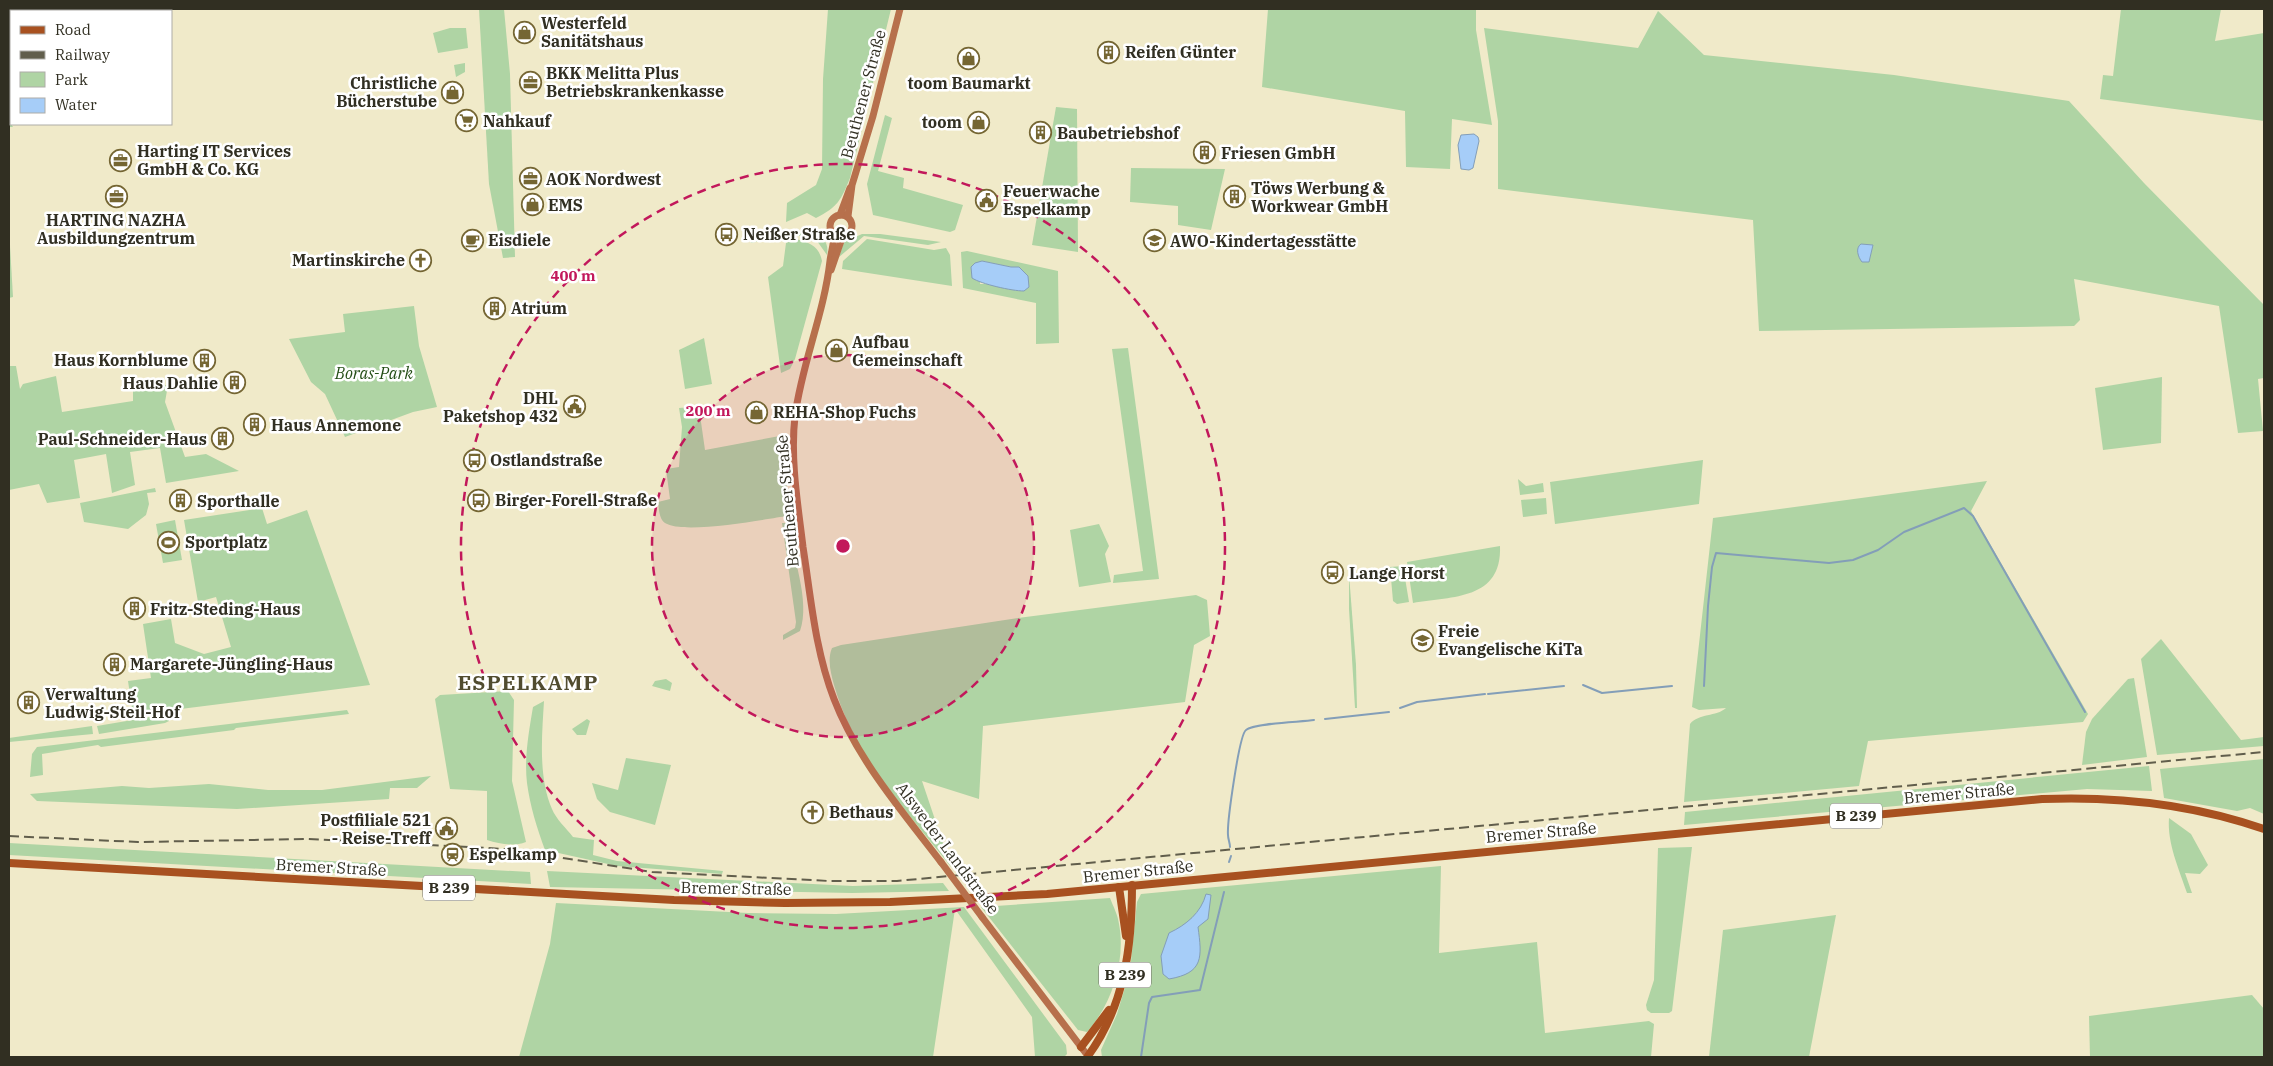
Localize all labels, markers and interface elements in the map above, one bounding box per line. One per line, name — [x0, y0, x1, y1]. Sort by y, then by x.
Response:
legend — [10, 10, 172, 125]
place label: Westerfeld Sanitätshaus — [541, 13, 643, 51]
text: Road — [55, 20, 91, 39]
shop icon: Westerfeld Sanitätshaus — [513, 20, 537, 44]
street label: Beuthener Straße — [836, 27, 890, 161]
building icon: Reifen Günter — [1097, 40, 1121, 64]
place label: Reifen Günter — [1125, 42, 1236, 62]
text: Railway — [55, 45, 110, 64]
shop icon: toom Baumarkt — [957, 47, 981, 71]
place label: BKK Melitta Plus Betriebskrankenkasse — [546, 63, 724, 101]
text: Park — [55, 70, 88, 89]
office icon: BKK Melitta Plus Betriebskrankenkasse — [518, 70, 542, 94]
place label: Christliche Bücherstube — [336, 73, 437, 111]
place label: toom Baumarkt — [907, 73, 1031, 93]
shop icon: Christliche Bücherstube — [441, 80, 465, 104]
text: Water — [55, 95, 97, 114]
supermarket icon: Nahkauf — [455, 109, 479, 133]
shop icon: toom — [966, 110, 990, 134]
place label: Nahkauf — [483, 111, 552, 131]
place label: toom — [922, 112, 962, 132]
building icon: Baubetriebshof — [1029, 121, 1053, 145]
place label: Baubetriebshof — [1057, 123, 1181, 143]
place label: Harting IT Services GmbH & Co. KG — [137, 141, 291, 179]
building icon: Friesen GmbH — [1193, 141, 1217, 165]
place label: Friesen GmbH — [1221, 143, 1336, 163]
office icon: Harting IT Services GmbH & Co. KG — [109, 148, 133, 172]
office icon: AOK Nordwest — [518, 167, 542, 191]
place label: AOK Nordwest — [546, 169, 661, 189]
place label: Töws Werbung & Workwear GmbH — [1251, 178, 1388, 216]
place label: Feuerwache Espelkamp — [1003, 181, 1100, 219]
office icon: HARTING NAZHA Ausbildungzentrum — [104, 184, 128, 208]
building icon: Töws Werbung & Workwear GmbH — [1223, 185, 1247, 209]
public building icon: Feuerwache Espelkamp — [975, 188, 999, 212]
shop icon: EMS — [520, 193, 544, 217]
place label: EMS — [548, 195, 583, 215]
place label: HARTING NAZHA Ausbildungzentrum — [37, 210, 195, 248]
bus stop icon: Neißer Straße — [715, 222, 739, 246]
place label: Neißer Straße — [743, 224, 855, 244]
cafe icon: Eisdiele — [460, 228, 484, 252]
school or university icon: AWO-Kindertagesstätte — [1142, 229, 1166, 253]
place label: Eisdiele — [488, 230, 551, 250]
place label: AWO-Kindertagesstätte — [1170, 231, 1356, 251]
church icon: Martinskirche — [409, 248, 433, 272]
place label: Martinskirche — [292, 250, 405, 270]
text: 400 m — [550, 266, 596, 285]
building icon: Atrium — [483, 296, 507, 320]
place label: Atrium — [511, 298, 568, 318]
place label: Aufbau Gemeinschaft — [852, 332, 962, 370]
shop icon: Aufbau Gemeinschaft — [824, 339, 848, 363]
building icon: Haus Kornblume — [192, 348, 216, 372]
place label: Haus Kornblume — [54, 350, 188, 370]
park label: Boras-Park — [334, 363, 413, 383]
building icon: Haus Dahlie — [222, 371, 246, 395]
place label: Haus Dahlie — [122, 373, 218, 393]
place label: DHL Paketshop 432 — [443, 388, 558, 426]
public building icon: DHL Paketshop 432 — [562, 395, 586, 419]
shop icon: REHA-Shop Fuchs — [745, 400, 769, 424]
text: 200 m — [685, 401, 731, 420]
place label: REHA-Shop Fuchs — [773, 402, 916, 422]
building icon: Haus Annemone — [243, 413, 267, 437]
place label: Haus Annemone — [271, 415, 401, 435]
building icon: Paul-Schneider-Haus — [211, 427, 235, 451]
place label: Paul-Schneider-Haus — [38, 429, 207, 449]
street label: Beuthener Straße — [771, 434, 803, 568]
bus stop icon: Ostlandstraße — [462, 448, 486, 472]
place label: Ostlandstraße — [490, 450, 603, 470]
bus stop icon: Birger-Forell-Straße — [467, 488, 491, 512]
building icon: Sporthalle — [169, 489, 193, 513]
place label: Birger-Forell-Straße — [495, 490, 657, 510]
place label: Sporthalle — [197, 491, 280, 511]
sports icon: Sportplatz — [157, 530, 181, 554]
place label: Sportplatz — [185, 532, 267, 552]
centre of rings — [834, 537, 852, 555]
bus stop icon: Lange Horst — [1321, 561, 1345, 585]
place label: Lange Horst — [1349, 563, 1445, 583]
building icon: Fritz-Steding-Haus — [122, 597, 146, 621]
place label: Fritz-Steding-Haus — [150, 599, 300, 619]
place label: Freie Evangelische KiTa — [1438, 621, 1583, 659]
school or university icon: Freie Evangelische KiTa — [1410, 628, 1434, 652]
building icon: Margarete-Jüngling-Haus — [102, 652, 126, 676]
place label: Margarete-Jüngling-Haus — [130, 654, 333, 674]
district label: ESPELKAMP — [457, 668, 599, 696]
place label: Verwaltung Ludwig-Steil-Hof — [45, 684, 182, 722]
building icon: Verwaltung Ludwig-Steil-Hof — [17, 691, 41, 715]
street label: Alsweder Landstraße — [892, 778, 1004, 918]
street label: Bremer Straße — [1903, 778, 2015, 808]
church icon: Bethaus — [801, 800, 825, 824]
place label: Bethaus — [829, 802, 893, 822]
road number: B 239 — [1830, 804, 1882, 828]
place label: Postfiliale 521 - Reise-Treff — [320, 810, 433, 848]
public building icon: Postfiliale 521 - Reise-Treff — [435, 817, 459, 841]
street label: Bremer Straße — [1485, 817, 1597, 847]
station icon: Espelkamp — [441, 842, 465, 866]
place label: Espelkamp — [469, 844, 557, 864]
street label: Bremer Straße — [275, 854, 387, 880]
street label: Bremer Straße — [1082, 855, 1194, 887]
road number: B 239 — [423, 876, 475, 900]
street label: Bremer Straße — [680, 877, 792, 899]
road number: B 239 — [1099, 962, 1151, 988]

